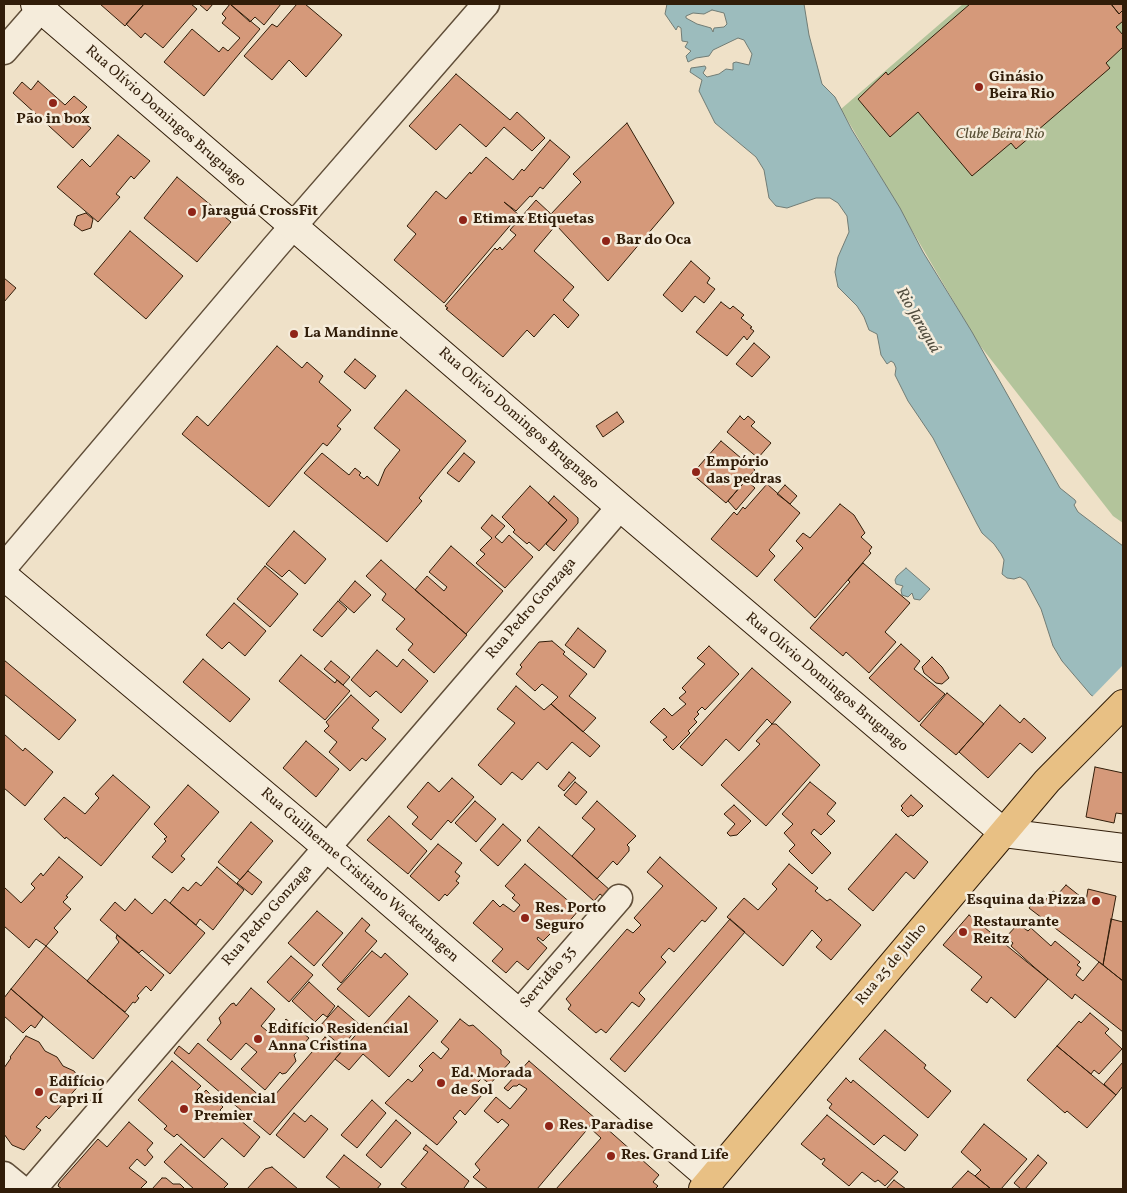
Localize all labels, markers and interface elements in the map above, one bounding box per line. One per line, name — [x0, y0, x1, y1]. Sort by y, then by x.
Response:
street label: Rua Olívio Domingos Brugnago — [81, 42, 249, 192]
place label: Ginásio Beira Rio — [989, 69, 1054, 104]
marker: Ginásio Beira Rio — [973, 81, 985, 93]
marker: Pão in box — [47, 97, 59, 109]
place label: Pão in box — [16, 111, 90, 129]
park label: Clube Beira Rio — [956, 126, 1044, 144]
place label: Jaraguá CrossFit — [202, 203, 318, 221]
marker: Jaraguá CrossFit — [186, 206, 198, 218]
place label: Etimax Etiquetas — [473, 211, 594, 229]
marker: Etimax Etiquetas — [457, 214, 469, 226]
place label: Bar do Oca — [616, 232, 691, 250]
marker: Bar do Oca — [600, 235, 612, 247]
water label: Rio Jaraguá — [891, 285, 943, 357]
place label: La Mandinne — [304, 325, 398, 343]
marker: La Mandinne — [288, 328, 300, 340]
street label: Rua Olívio Domingos Brugnago — [434, 344, 602, 494]
place label: Empório das pedras — [706, 454, 782, 489]
marker: Empório das pedras — [690, 466, 702, 478]
street label: Rua Pedro Gonzaga — [483, 555, 581, 663]
street label: Rua Olívio Domingos Brugnago — [741, 610, 911, 756]
street label: Rua Guilherme Cristiano Wackerhagen — [256, 785, 462, 967]
street label: Rua Pedro Gonzaga — [219, 862, 317, 970]
place label: Esquina da Pizza — [966, 892, 1086, 910]
marker: Esquina da Pizza — [1090, 895, 1102, 907]
place label: Res. Porto Seguro — [535, 900, 606, 935]
marker: Res. Porto Seguro — [519, 912, 531, 924]
place label: Restaurante Reitz — [973, 914, 1059, 949]
street label: Rua 25 de Julho — [853, 921, 931, 1009]
marker: Restaurante Reitz — [957, 926, 969, 938]
street label: Servidão 35 — [517, 943, 581, 1013]
place label: Edifício Residencial Anna Cristina — [268, 1021, 408, 1056]
marker: Edifício Residencial Anna Cristina — [252, 1033, 264, 1045]
place label: Ed. Morada de Sol — [451, 1065, 532, 1100]
place label: Edifício Capri II — [49, 1074, 104, 1109]
marker: Ed. Morada de Sol — [435, 1077, 447, 1089]
marker: Edifício Capri II — [33, 1086, 45, 1098]
place label: Residencial Premier — [194, 1091, 276, 1126]
marker: Residencial Premier — [178, 1103, 190, 1115]
place label: Res. Paradise — [559, 1117, 653, 1135]
marker: Res. Paradise — [543, 1120, 555, 1132]
place label: Res. Grand Life — [621, 1147, 729, 1165]
marker: Res. Grand Life — [605, 1150, 617, 1162]

